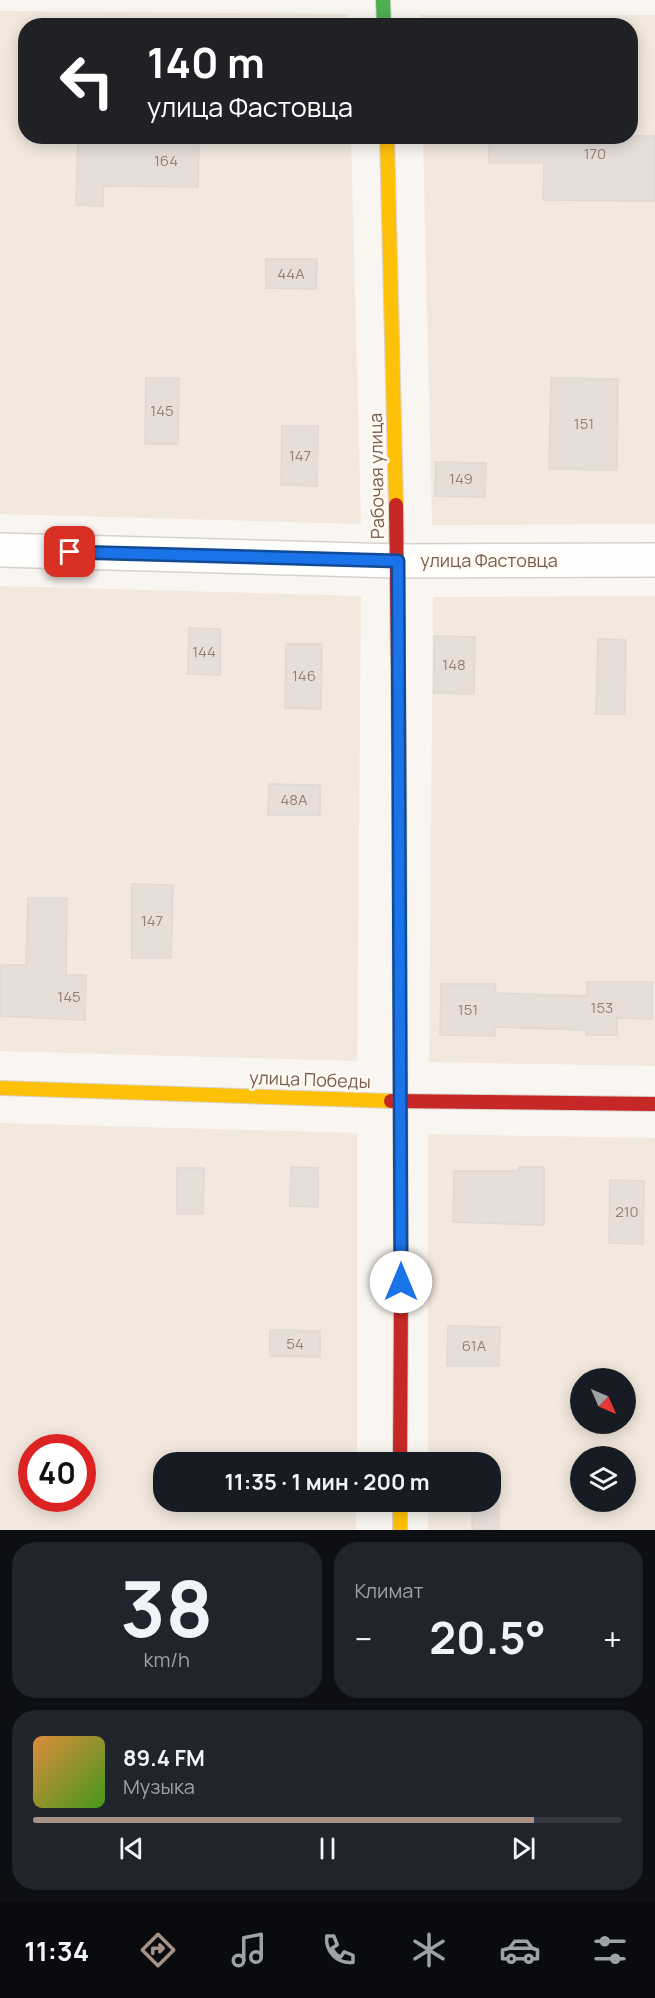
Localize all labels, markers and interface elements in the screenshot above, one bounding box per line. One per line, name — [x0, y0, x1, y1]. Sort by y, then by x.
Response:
text: 140 m — [147, 33, 265, 91]
icon: left — [48, 42, 126, 120]
text: улица Фастовца — [147, 88, 353, 125]
house number: 170 — [584, 143, 606, 164]
house number: 164 — [154, 150, 178, 171]
house number: 44А — [277, 263, 305, 284]
house number: 145 — [150, 400, 174, 421]
street label: Рабочая улица — [363, 413, 389, 539]
house number: 151 — [574, 413, 594, 434]
house number: 147 — [289, 445, 311, 466]
house number: 149 — [449, 468, 473, 489]
pin — [44, 526, 95, 577]
icon: arrive — [53, 535, 86, 568]
street label: улица Фастовца — [420, 548, 558, 572]
house number: 144 — [192, 641, 216, 662]
house number: 148 — [442, 654, 466, 675]
house number: 146 — [292, 665, 316, 686]
house number: 48А — [280, 789, 308, 810]
house number: 147 — [141, 910, 163, 931]
house number: 145 — [57, 986, 81, 1007]
house number: 153 — [591, 997, 613, 1018]
house number: 151 — [458, 999, 478, 1020]
street label: улица Победы — [249, 1065, 371, 1093]
house number: 210 — [615, 1201, 639, 1222]
position arrow — [369, 1250, 433, 1314]
house number: 54 — [286, 1333, 304, 1354]
house number: 61А — [462, 1335, 487, 1356]
north arrow — [570, 1368, 636, 1434]
map controls — [570, 1368, 636, 1512]
speed limit sign: 40 — [18, 1434, 96, 1512]
button: layers — [570, 1446, 636, 1512]
text: 11:35 · 1 мин · 200 m — [224, 1467, 430, 1497]
text: 38 — [120, 1554, 213, 1660]
text: Климат — [355, 1577, 424, 1604]
text: 20.5° — [429, 1606, 546, 1668]
text: − — [355, 1616, 372, 1661]
text: + — [603, 1616, 622, 1661]
text: km/h — [143, 1646, 190, 1673]
text: 89.4 FM — [123, 1743, 205, 1773]
text: Музыка — [123, 1773, 195, 1800]
icon: previous — [115, 1832, 148, 1865]
icon: pause — [311, 1832, 344, 1865]
icon: next — [507, 1832, 540, 1865]
icon: directions — [137, 1929, 179, 1971]
icon: music — [228, 1929, 270, 1971]
icon: phone — [318, 1929, 360, 1971]
icon: climate — [408, 1929, 450, 1971]
icon: car — [499, 1929, 541, 1971]
icon: filters — [589, 1929, 631, 1971]
text: 11:34 — [24, 1932, 89, 1969]

